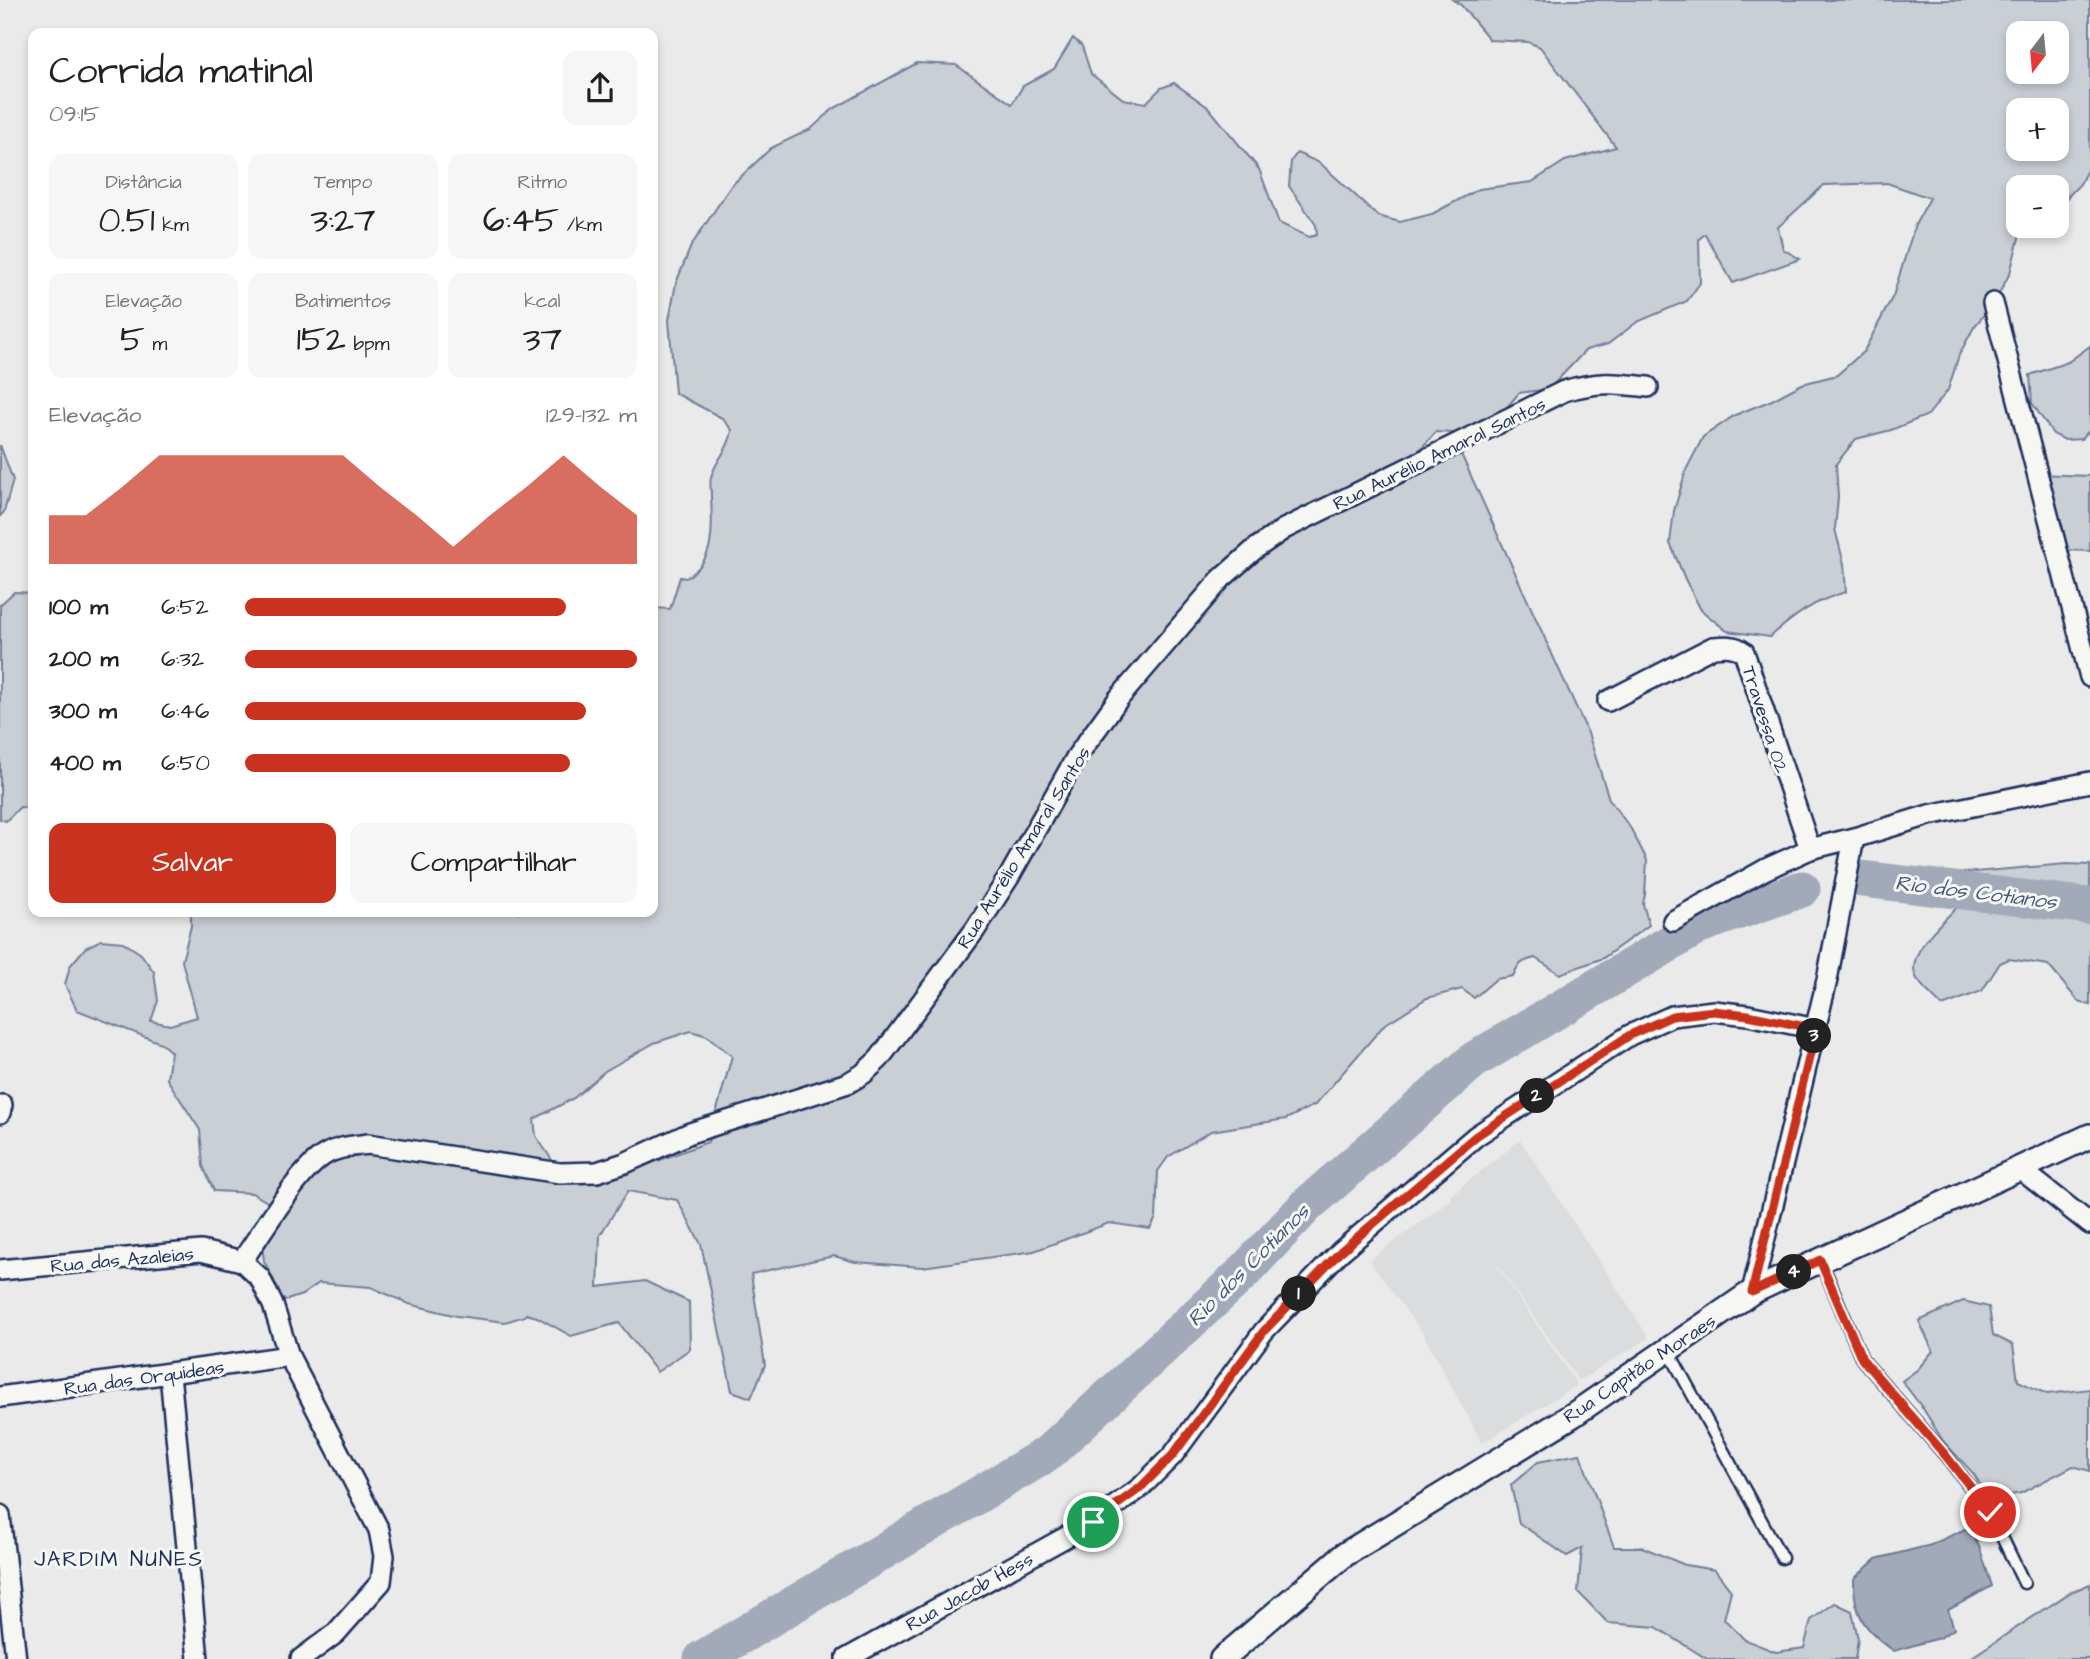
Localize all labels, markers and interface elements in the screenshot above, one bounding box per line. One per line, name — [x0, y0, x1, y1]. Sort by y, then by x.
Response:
north arrow — [2006, 21, 2068, 84]
map controls — [2006, 21, 2069, 238]
text: Corrida matinal — [49, 46, 313, 98]
button: share — [563, 51, 637, 125]
text: 09:15 — [49, 98, 100, 130]
button: + — [2006, 98, 2069, 161]
text: Distância — [106, 169, 182, 196]
text: Tempo — [314, 169, 372, 196]
text: Ritmo — [518, 169, 567, 196]
button: − — [2006, 175, 2069, 238]
text: 0.51 — [98, 196, 155, 245]
text: 3:27 — [310, 196, 376, 245]
text: 6:45 — [483, 196, 559, 245]
text: km — [155, 212, 189, 239]
text: /km — [559, 212, 602, 239]
text: Elevação — [105, 288, 182, 315]
text: Batimentos — [295, 288, 391, 315]
text: kcal — [524, 288, 561, 315]
text: 5 — [120, 315, 145, 364]
text: 152 — [297, 315, 346, 364]
text: 37 — [523, 315, 562, 364]
text: m — [145, 331, 167, 358]
text: bpm — [346, 331, 389, 358]
street label: Rua Aurélio Amaral Santos — [1329, 391, 1551, 518]
text: Elevação — [49, 399, 142, 431]
text: 129–132 m — [546, 399, 637, 431]
text: 100 m — [49, 591, 108, 623]
text: 6:52 — [161, 591, 209, 623]
text: 200 m — [49, 643, 118, 675]
text: 6:32 — [161, 643, 204, 675]
street label: Travessa 02 — [1735, 662, 1795, 777]
text: 300 m — [49, 695, 117, 727]
text: 6:46 — [161, 695, 209, 727]
street label: Rua Aurélio Amaral Santos — [951, 741, 1098, 954]
text: 400 m — [49, 747, 121, 779]
text: 6:50 — [161, 747, 210, 779]
button: Salvar — [49, 823, 336, 903]
button: Compartilhar — [350, 823, 637, 903]
water label: Rio dos Cotianos — [1894, 868, 2059, 917]
pin: 3 — [1797, 1018, 1832, 1054]
text: 3 — [1809, 1022, 1818, 1049]
pin: 2 — [1520, 1078, 1554, 1114]
text: 2 — [1531, 1082, 1542, 1109]
water label: Rio dos Cotianos — [1181, 1197, 1317, 1333]
street label: Rua das Azaleias — [49, 1241, 195, 1280]
pin: 4 — [1776, 1254, 1812, 1290]
text: 4 — [1787, 1258, 1800, 1285]
pin: 1 — [1282, 1276, 1316, 1312]
text: 1 — [1297, 1280, 1300, 1307]
street label: Rua Capitão Moraes — [1558, 1308, 1722, 1431]
street label: Rua das Orquídeas — [62, 1354, 226, 1403]
pin — [1960, 1482, 2020, 1542]
pin — [1063, 1492, 1123, 1552]
icon: check — [1971, 1493, 2009, 1531]
icon: arrive — [1074, 1503, 1112, 1541]
district label: JARDIM NUNES — [34, 1545, 204, 1574]
street label: Rua Jacob Hess — [901, 1546, 1038, 1639]

